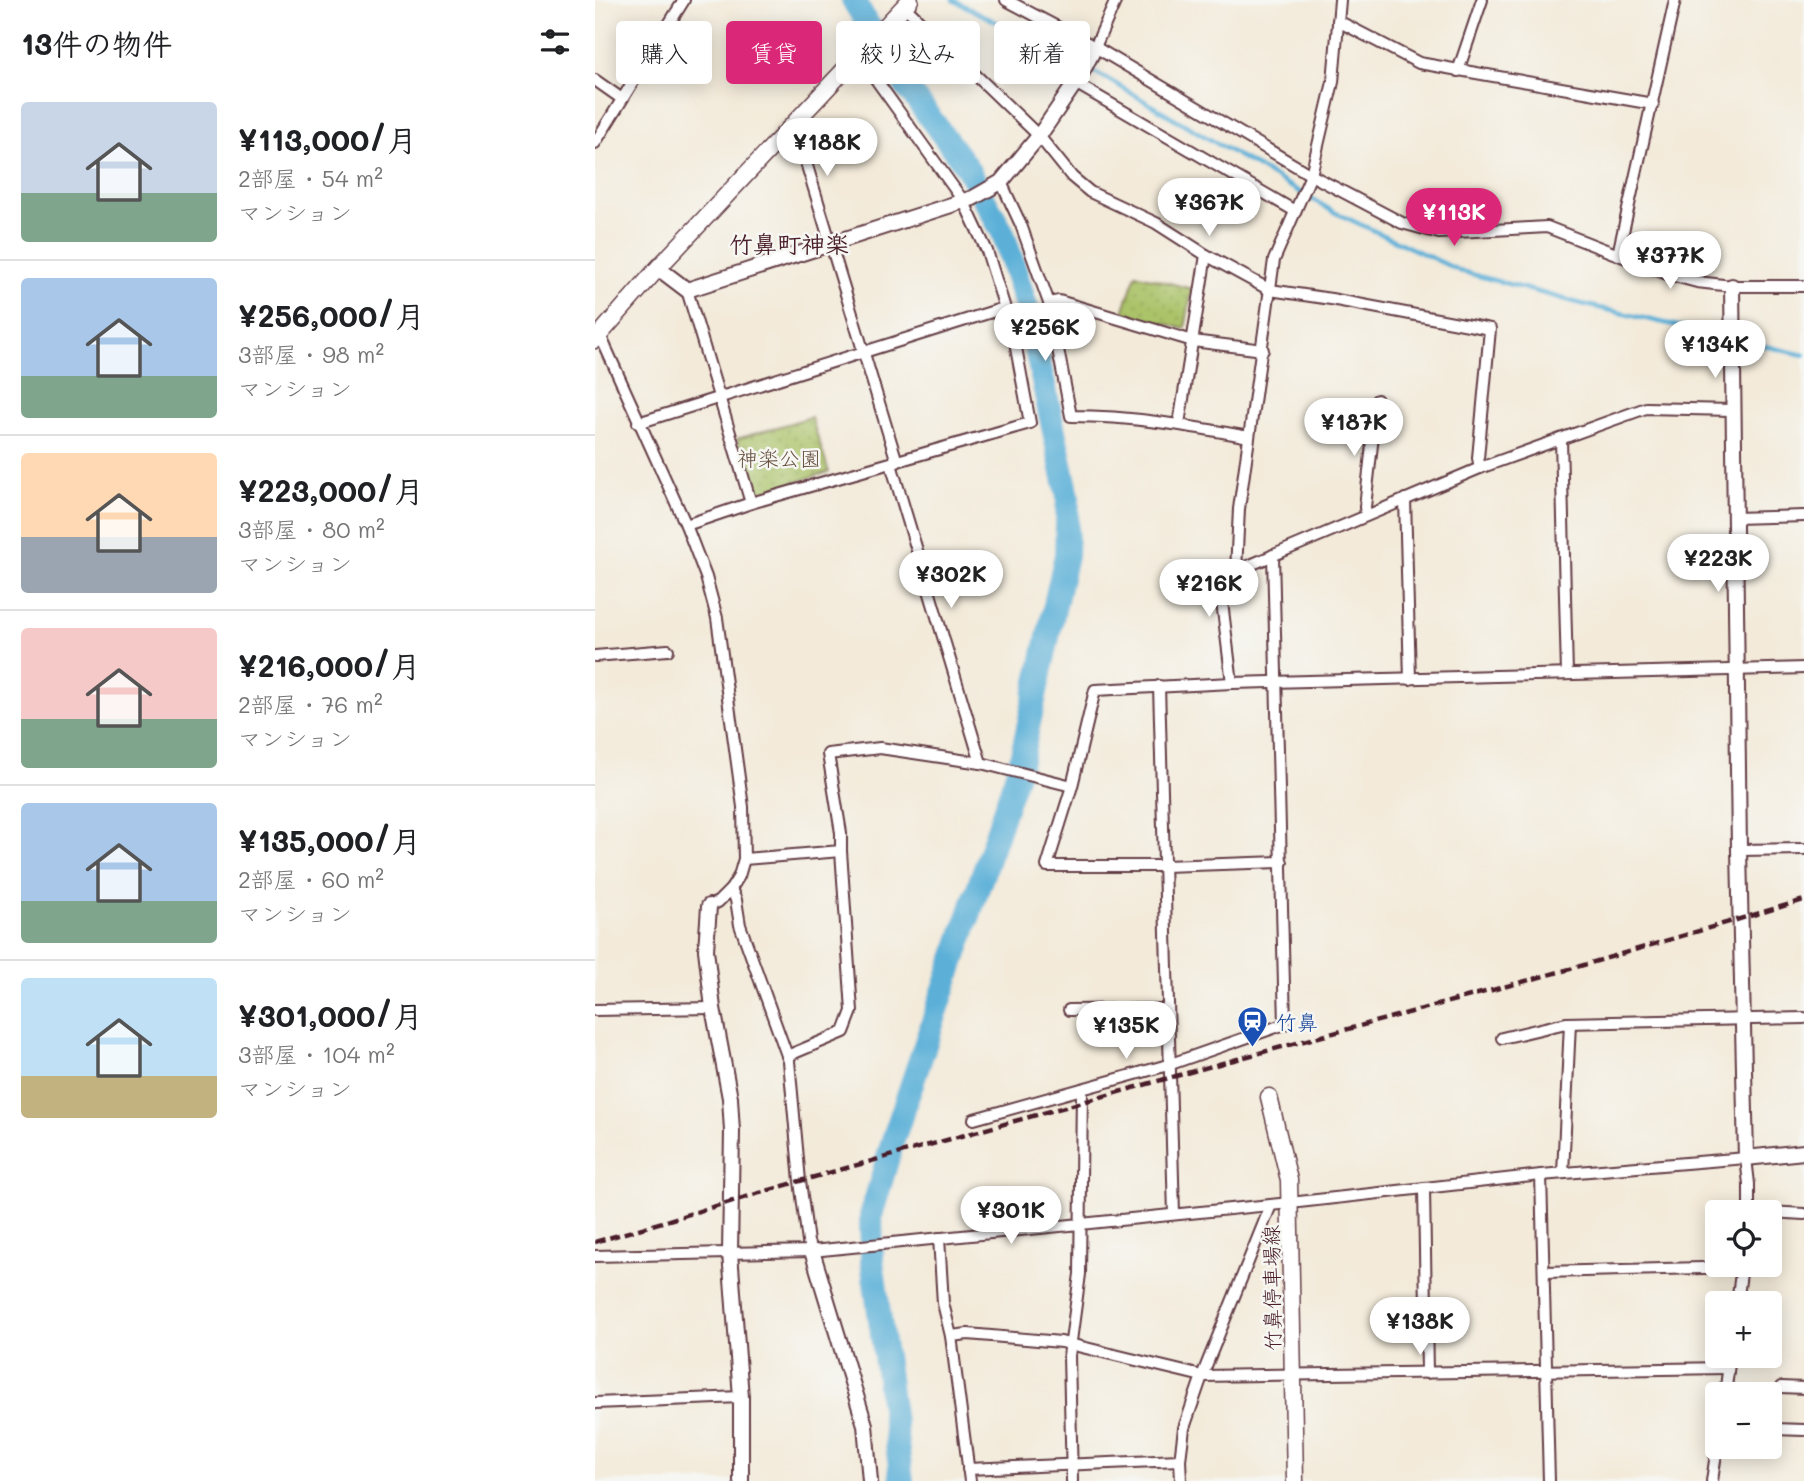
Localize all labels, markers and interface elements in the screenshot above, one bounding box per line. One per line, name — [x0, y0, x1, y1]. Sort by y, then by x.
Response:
chip: 購入 — [616, 21, 712, 84]
chip: 賃貸 — [726, 21, 822, 84]
chip: 絞り込み — [836, 21, 980, 84]
chip: 新着 — [994, 21, 1090, 84]
text: 13件の物件 — [21, 23, 172, 63]
icon: filters — [536, 23, 574, 61]
pin: ¥188K — [778, 118, 876, 178]
text: ¥113,000/月 — [238, 119, 417, 159]
text: ¥188K — [793, 126, 861, 156]
icon: home — [77, 130, 161, 214]
text: 2部屋 · 54 m² — [238, 163, 383, 193]
pin: ¥367K — [1160, 178, 1258, 238]
text: ¥367K — [1174, 186, 1244, 216]
pin: ¥113K — [1405, 188, 1503, 248]
text: ¥113K — [1422, 196, 1486, 226]
text: マンション — [238, 197, 352, 227]
district label: 竹鼻町神楽 — [729, 228, 849, 259]
pin: ¥377K — [1621, 232, 1719, 291]
text: ¥377K — [1635, 239, 1705, 269]
text: ¥256,000/月 — [238, 295, 425, 335]
pin: ¥256K — [996, 304, 1094, 363]
icon: home — [77, 306, 161, 390]
text: ¥256K — [1010, 311, 1080, 341]
pin: ¥134K — [1666, 320, 1764, 380]
text: ¥134K — [1681, 328, 1749, 358]
text: 3部屋 · 98 m² — [238, 339, 384, 369]
text: マンション — [238, 373, 352, 403]
pin: ¥187K — [1305, 398, 1403, 458]
text: ¥187K — [1320, 406, 1388, 436]
park label: 神楽公園 — [737, 444, 821, 471]
text: ¥223,000/月 — [238, 470, 424, 510]
icon: home — [77, 481, 161, 565]
text: 3部屋 · 80 m² — [238, 514, 385, 544]
pin: ¥223K — [1669, 534, 1767, 594]
text: ¥223K — [1683, 542, 1753, 572]
text: マンション — [238, 548, 352, 578]
pin: ¥302K — [902, 550, 1000, 610]
text: ¥302K — [915, 558, 987, 588]
pin: ¥216K — [1160, 560, 1258, 619]
text: ¥216K — [1175, 567, 1243, 597]
text: ¥216,000/月 — [238, 645, 420, 685]
icon: home — [77, 656, 161, 740]
text: 2部屋 · 76 m² — [238, 689, 383, 719]
text: マンション — [238, 723, 352, 753]
text: ¥135,000/月 — [238, 820, 421, 860]
icon: home — [77, 831, 161, 915]
text: 2部屋 · 60 m² — [238, 864, 384, 894]
text: マンション — [238, 898, 352, 928]
text: ¥301,000/月 — [238, 995, 423, 1035]
pin: ¥135K — [1077, 1002, 1175, 1061]
station icon: 竹鼻 — [1236, 1004, 1270, 1048]
icon: home — [77, 1006, 161, 1090]
place label: 竹鼻 — [1276, 1008, 1318, 1035]
text: ¥135K — [1092, 1009, 1160, 1039]
text: 3部屋 · 104 m² — [238, 1039, 395, 1069]
text: マンション — [238, 1073, 352, 1103]
pin: ¥301K — [962, 1186, 1060, 1246]
text: ¥301K — [977, 1194, 1045, 1224]
map controls — [1705, 1200, 1782, 1459]
button: locate — [1705, 1200, 1782, 1277]
street label: 竹鼻停車場線 — [1256, 1225, 1286, 1351]
button: + — [1705, 1291, 1782, 1368]
pin: ¥138K — [1371, 1298, 1469, 1357]
text: ¥138K — [1386, 1305, 1454, 1335]
button: − — [1705, 1382, 1782, 1459]

